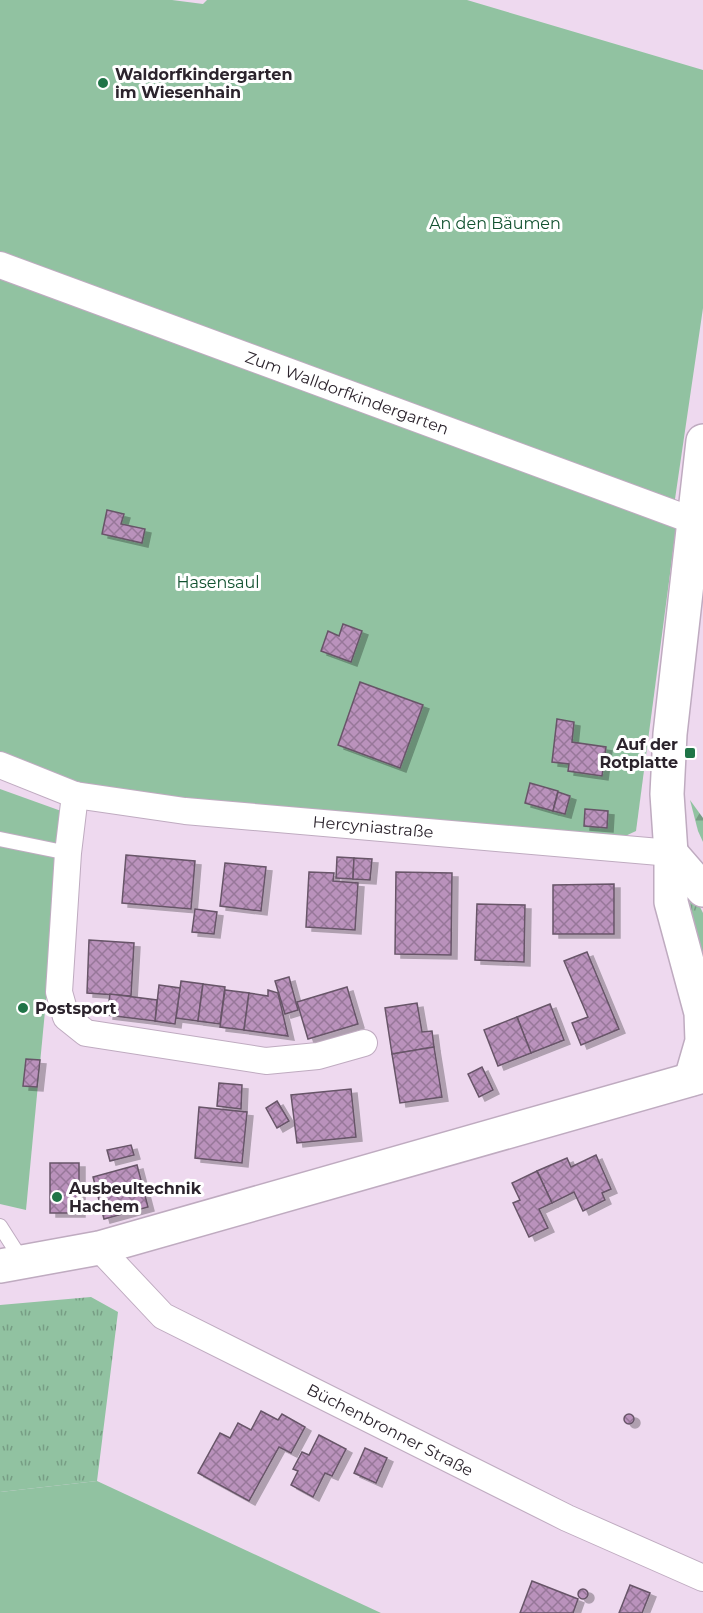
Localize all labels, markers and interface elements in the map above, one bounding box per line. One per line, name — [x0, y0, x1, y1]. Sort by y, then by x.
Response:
place label: Waldorfkindergarten im Wiesenhain — [115, 65, 292, 102]
marker: Waldorfkindergarten im Wiesenhain — [96, 76, 110, 90]
park label: An den Bäumen — [429, 214, 561, 233]
street label: Zum Walldorfkindergarten — [243, 347, 451, 439]
park label: Hasensaul — [176, 573, 260, 592]
place label: Auf der Rotplatte — [600, 735, 678, 772]
marker: Auf der Rotplatte — [683, 746, 697, 760]
street label: Hercyniastraße — [312, 812, 434, 842]
place label: Postsport — [35, 999, 117, 1018]
marker: Postsport — [16, 1001, 30, 1015]
place label: Ausbeultechnik Hachem — [68, 1179, 202, 1216]
marker: Ausbeultechnik Hachem — [50, 1190, 64, 1204]
street label: Büchenbronner Straße — [304, 1380, 476, 1480]

